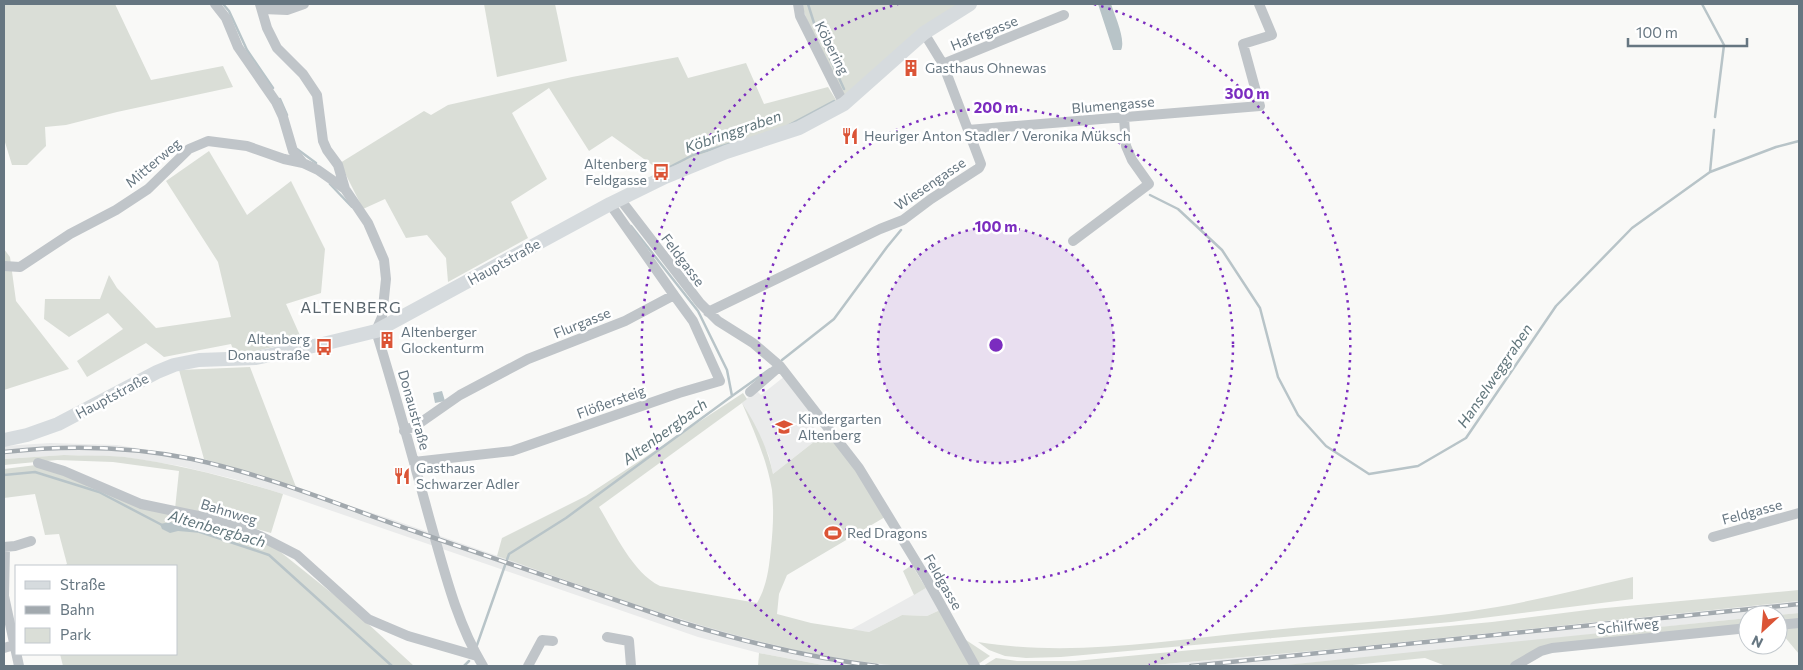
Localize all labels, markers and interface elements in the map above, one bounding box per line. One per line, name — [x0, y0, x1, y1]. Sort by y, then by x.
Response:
street label: Hafergasse — [948, 11, 1020, 54]
scale bar — [1628, 15, 1747, 47]
street label: Köbering — [812, 18, 853, 78]
text: 100 m — [1636, 23, 1678, 41]
building icon: Gasthaus Ohnewas — [901, 58, 921, 78]
place label: Gasthaus Ohnewas — [925, 59, 1046, 76]
text: 300 m — [1225, 84, 1269, 102]
street label: Blumengasse — [1071, 92, 1155, 117]
text: 200 m — [974, 98, 1018, 116]
water label: Köbringgraben — [682, 106, 783, 156]
restaurant icon: Heuriger Anton Stadler / Veronika Müksch — [840, 126, 860, 146]
place label: Heuriger Anton Stadler / Veronika Müksch — [864, 127, 1131, 144]
street label: Mitterweg — [121, 134, 184, 191]
street label: Wiesengasse — [891, 154, 968, 214]
place label: Altenberg Feldgasse — [584, 155, 647, 188]
bus stop icon: Altenberg Feldgasse — [651, 162, 671, 182]
text: 100 m — [975, 217, 1017, 235]
street label: Feldgasse — [658, 230, 709, 289]
street label: Hauptstraße — [465, 235, 543, 288]
district label: ALTENBERG — [300, 297, 402, 316]
street label: Flurgasse — [551, 303, 613, 342]
water label: Hanselweggraben — [1453, 320, 1536, 431]
place label: Altenberger Glockenturm — [401, 323, 484, 356]
place label: Altenberg Donaustraße — [227, 330, 310, 363]
building icon: Altenberger Glockenturm — [377, 330, 397, 350]
centre of rings — [987, 336, 1005, 354]
bus stop icon: Altenberg Donaustraße — [314, 337, 334, 357]
street label: Donaustraße — [395, 368, 434, 452]
street label: Hauptstraße — [72, 369, 151, 422]
street label: Flößersteig — [574, 381, 648, 422]
water label: Altenbergbach — [618, 394, 710, 469]
place label: Kindergarten Altenberg — [798, 410, 882, 443]
school or university icon: Kindergarten Altenberg — [774, 417, 794, 437]
place label: Gasthaus Schwarzer Adler — [416, 459, 520, 492]
restaurant icon: Gasthaus Schwarzer Adler — [392, 466, 412, 486]
street label: Bahnweg — [199, 495, 260, 528]
street label: Feldgasse — [1720, 495, 1784, 528]
water label: Altenbergbach — [166, 505, 268, 551]
sports icon: Red Dragons — [823, 523, 843, 543]
place label: Red Dragons — [847, 524, 927, 541]
street label: Feldgasse — [921, 551, 966, 613]
legend — [15, 565, 178, 655]
text: Straße — [60, 575, 106, 593]
text: Bahn — [60, 600, 95, 618]
north arrow — [1738, 605, 1788, 655]
street label: Schilfweg — [1596, 614, 1660, 637]
text: Park — [60, 625, 91, 643]
text: N — [1749, 632, 1766, 652]

